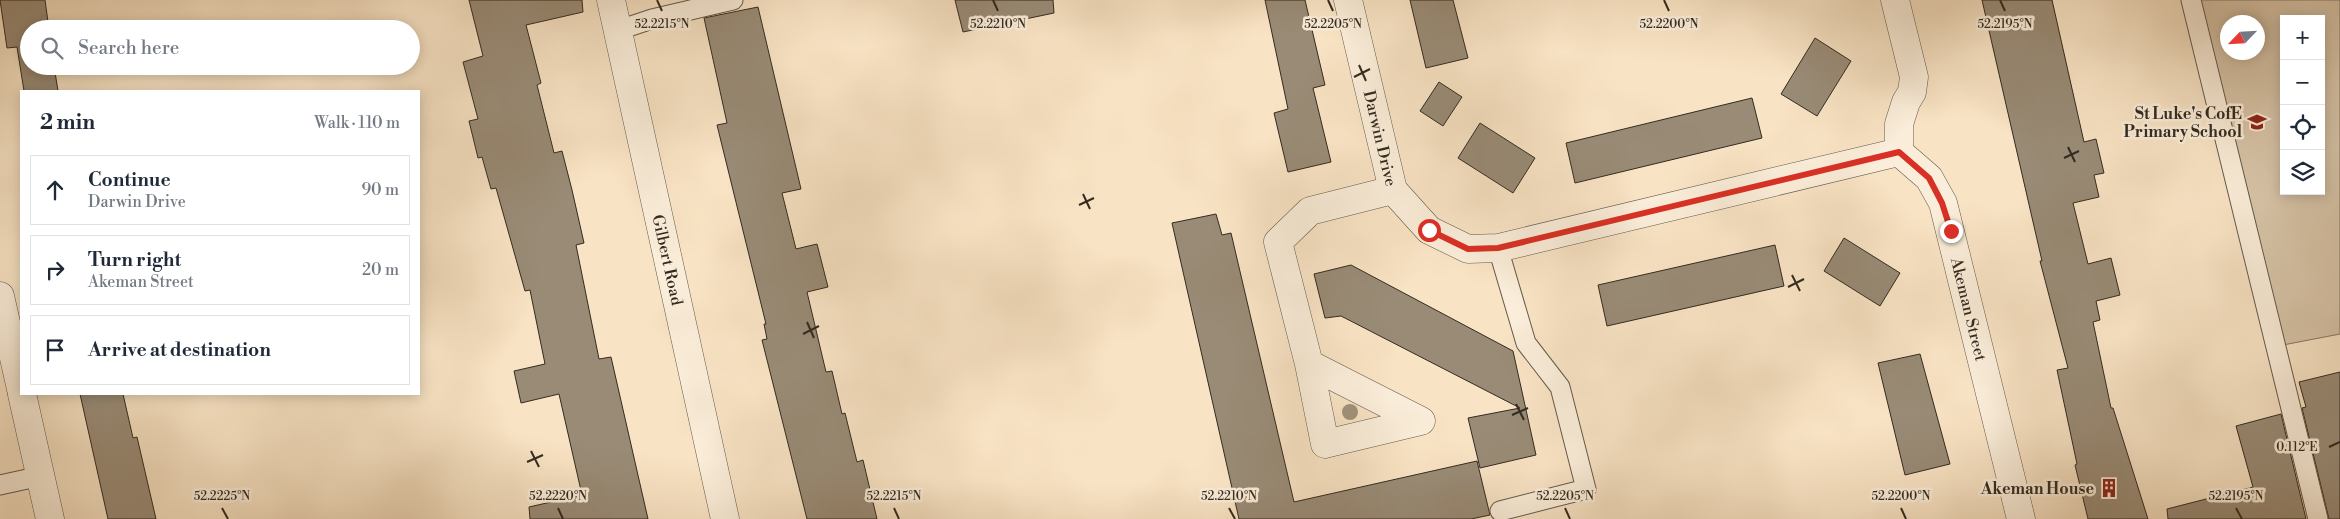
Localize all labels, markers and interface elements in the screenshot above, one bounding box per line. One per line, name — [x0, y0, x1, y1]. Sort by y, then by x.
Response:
north arrow — [2220, 15, 2265, 60]
map controls — [2280, 15, 2325, 195]
button: + — [2280, 15, 2325, 60]
text: 52.2215°N — [634, 17, 690, 32]
text: 52.2210°N — [970, 17, 1026, 32]
text: 52.2205°N — [1304, 17, 1362, 32]
text: 52.2200°N — [1639, 17, 1699, 32]
text: 52.2195°N — [1977, 17, 2033, 32]
search box — [20, 20, 420, 75]
icon: search — [38, 34, 66, 62]
text: Search here — [78, 36, 179, 60]
button: − — [2280, 60, 2325, 105]
street label: Darwin Drive — [1359, 88, 1401, 188]
place label: St Luke's CofE Primary School — [2123, 104, 2243, 142]
button: locate — [2280, 105, 2325, 150]
text: 2 min — [40, 110, 95, 136]
school or university icon: St Luke's CofE Primary School — [2246, 111, 2268, 133]
text: Walk · 110 m — [314, 113, 400, 133]
button: layers — [2280, 150, 2325, 195]
text: Continue — [88, 168, 171, 192]
icon: ahead — [41, 176, 69, 204]
text: 90 m — [361, 180, 399, 200]
text: Darwin Drive — [88, 192, 186, 212]
street label: Gilbert Road — [647, 213, 687, 307]
route start — [1418, 219, 1441, 242]
route end — [1940, 220, 1963, 243]
text: Turn right — [88, 248, 181, 272]
street label: Akeman Street — [1946, 255, 1991, 364]
icon: right — [41, 256, 69, 284]
text: 20 m — [362, 260, 399, 280]
text: Akeman Street — [88, 272, 194, 292]
icon: arrive — [41, 336, 69, 364]
text: Arrive at destination — [88, 338, 271, 362]
text: 0.112°E — [2276, 440, 2318, 455]
building icon: Akeman House — [2098, 477, 2120, 499]
place label: Akeman House — [1980, 479, 2094, 499]
text: 52.2225°N — [194, 489, 250, 504]
text: 52.2220°N — [529, 489, 587, 504]
text: 52.2215°N — [866, 489, 922, 504]
text: 52.2210°N — [1201, 489, 1257, 504]
text: 52.2205°N — [1536, 489, 1594, 504]
text: 52.2200°N — [1871, 489, 1931, 504]
text: 52.2195°N — [2208, 489, 2264, 504]

